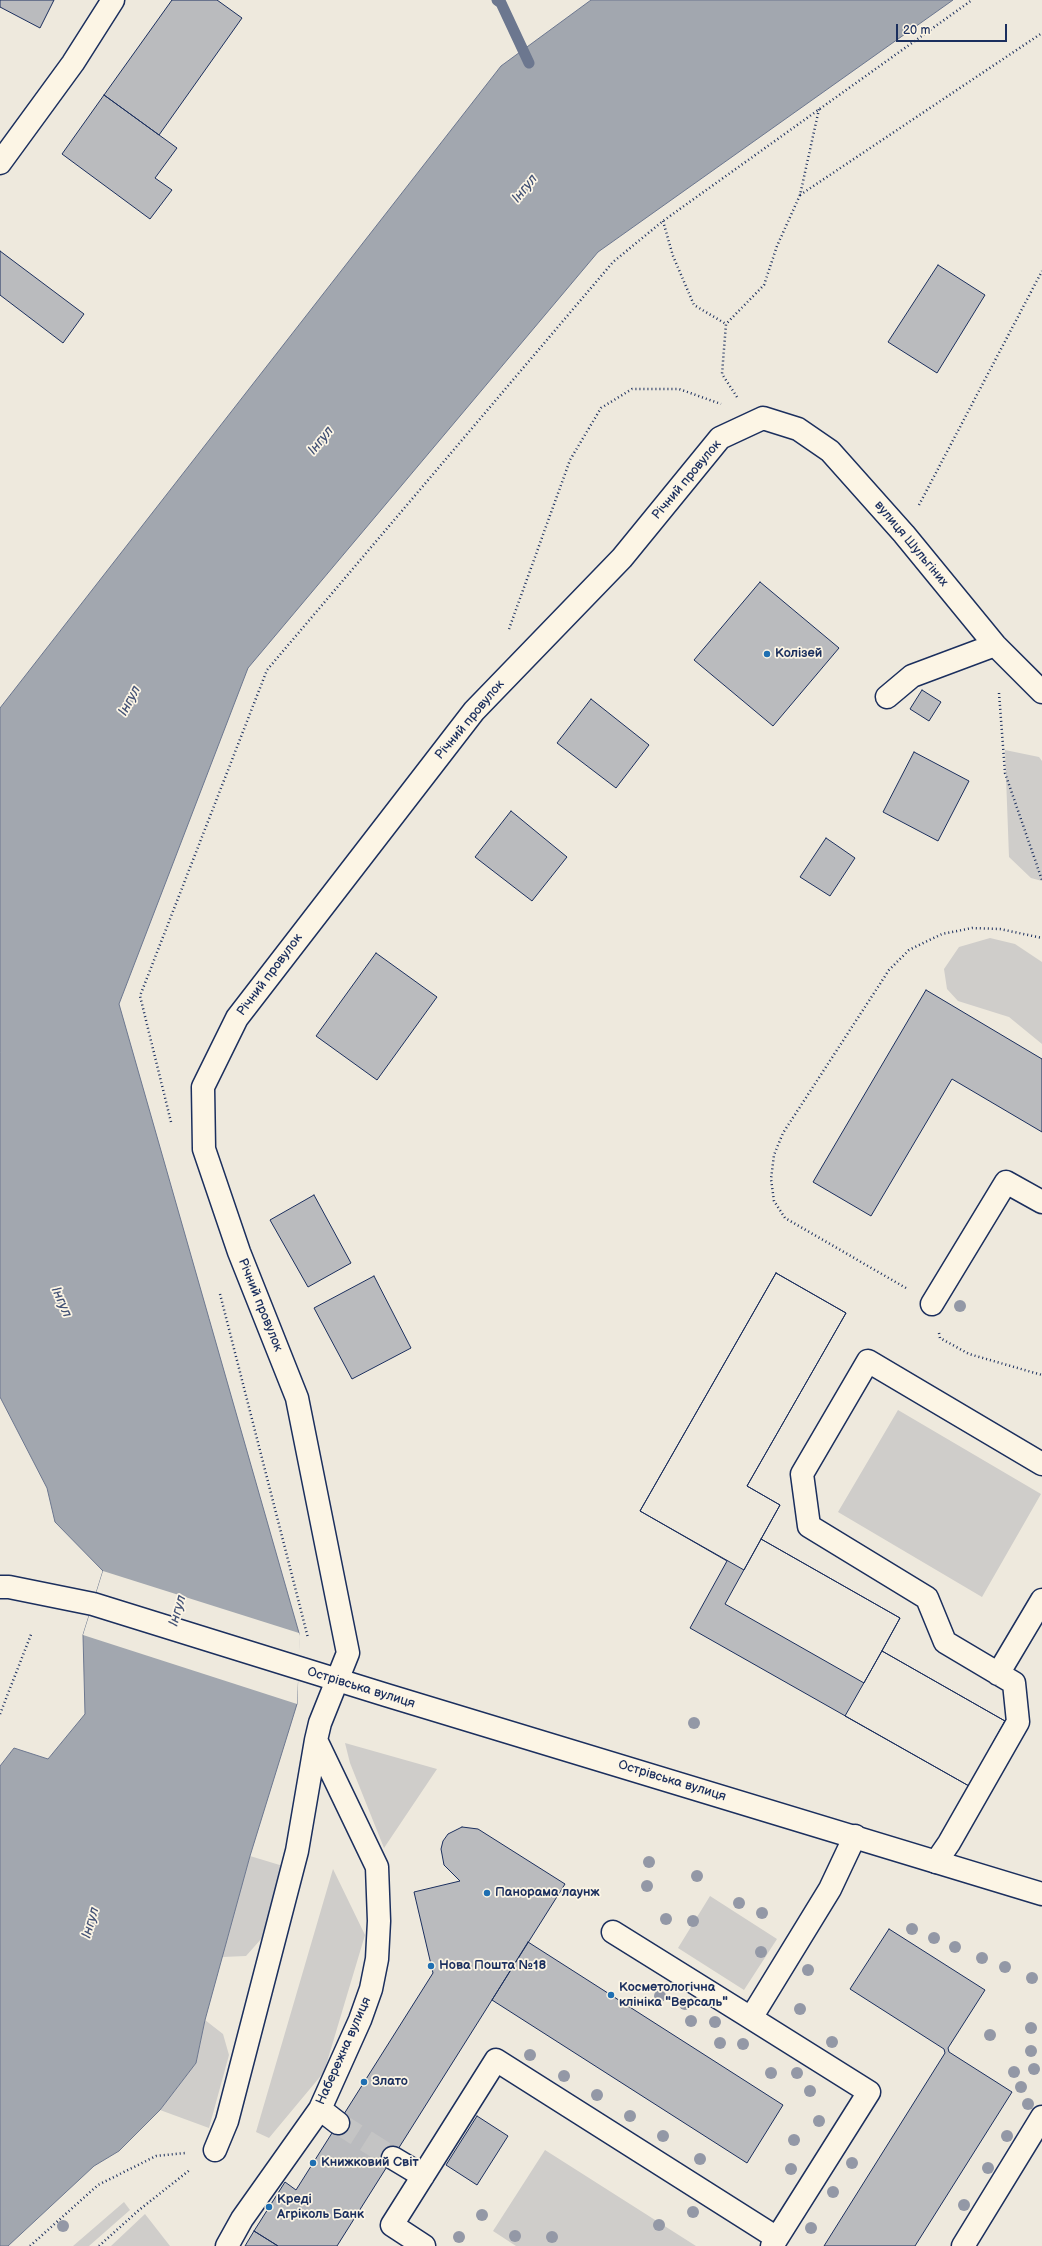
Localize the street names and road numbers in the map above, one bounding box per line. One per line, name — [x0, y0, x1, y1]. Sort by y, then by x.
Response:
street label: Річний провулок — [649, 437, 725, 523]
street label: вулиця Шульгіних — [871, 498, 951, 590]
street label: Річний провулок — [432, 677, 508, 763]
street label: Річний провулок — [234, 931, 306, 1019]
street label: Річний провулок — [234, 1256, 286, 1354]
street label: Острівська вулиця — [305, 1664, 417, 1712]
street label: Острівська вулиця — [616, 1757, 728, 1805]
street label: Набережна вулиця — [313, 1995, 375, 2107]

